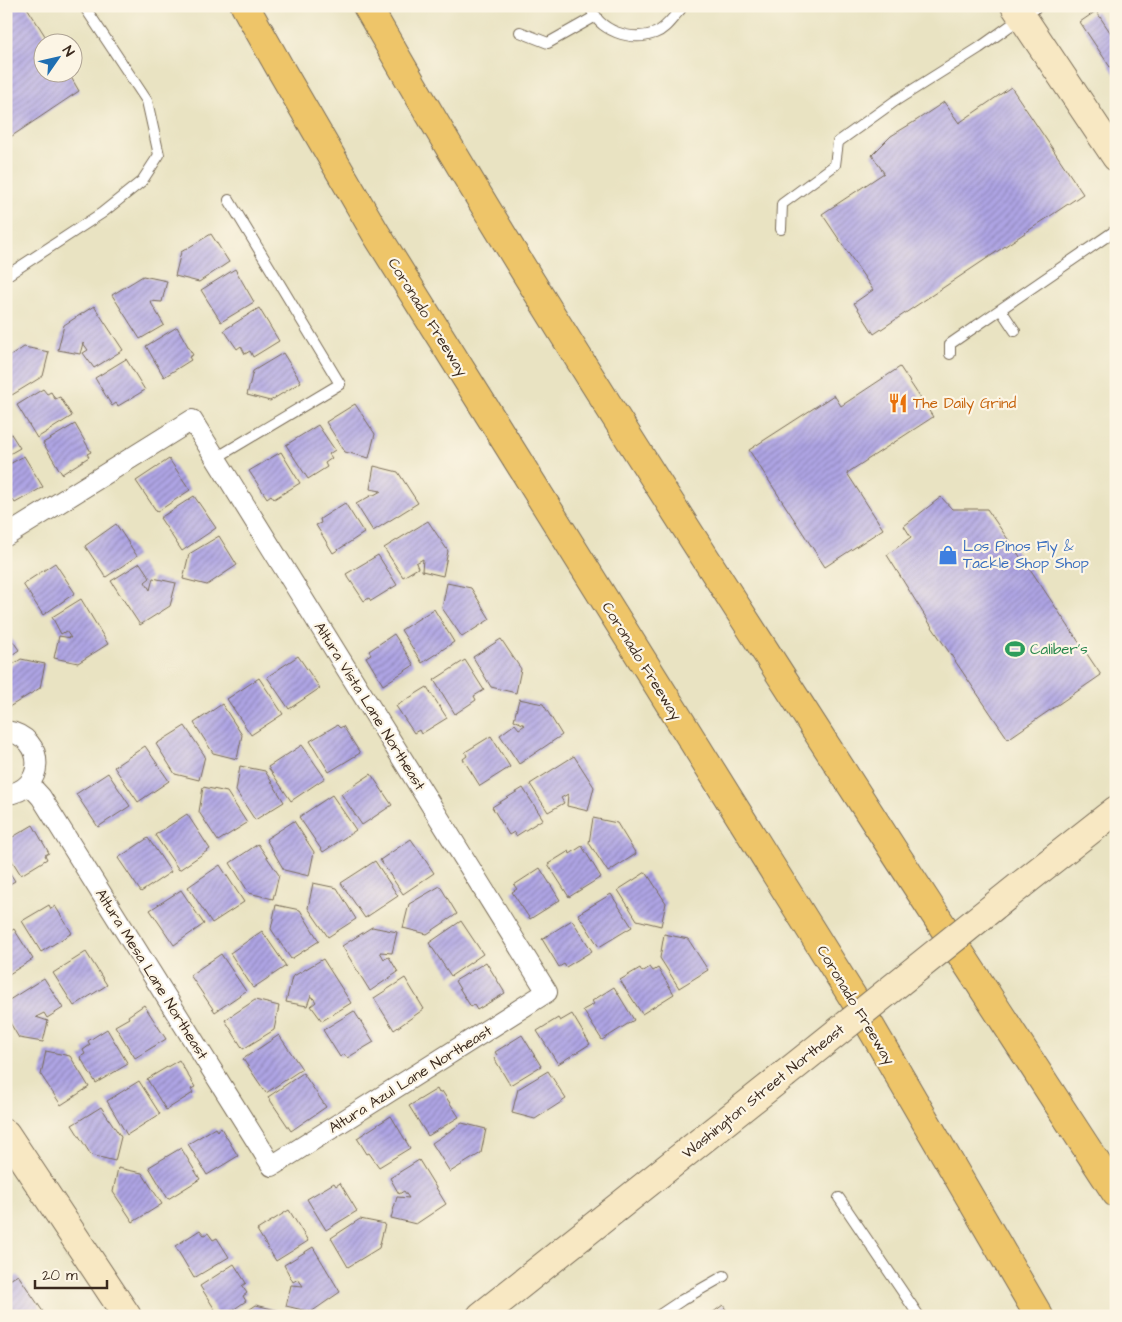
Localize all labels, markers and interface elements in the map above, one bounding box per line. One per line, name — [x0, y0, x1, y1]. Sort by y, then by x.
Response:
north arrow — [32, 32, 82, 82]
text: N — [57, 42, 79, 61]
street label: Coronado Freeway — [382, 254, 472, 381]
restaurant icon: The Daily Grind — [887, 392, 909, 414]
place label: The Daily Grind — [913, 393, 1017, 415]
place label: Los Pinos Fly & Tackle Shop Shop — [963, 536, 1089, 574]
shop icon: Los Pinos Fly & Tackle Shop Shop — [937, 544, 959, 566]
street label: Coronado Freeway — [596, 598, 686, 725]
street label: Altura Vista Lane Northeast — [309, 618, 430, 795]
sports icon: Caliber's — [1004, 638, 1026, 660]
place label: Caliber's — [1030, 639, 1088, 660]
street label: Altura Mesa Lane Northeast — [90, 885, 213, 1064]
street label: Coronado Freeway — [811, 942, 900, 1069]
street label: Washington Street Northeast — [678, 1019, 850, 1164]
street label: Altura Azul Lane Northeast — [324, 1020, 496, 1138]
scale bar — [35, 1257, 108, 1289]
text: 20 m — [42, 1265, 78, 1286]

